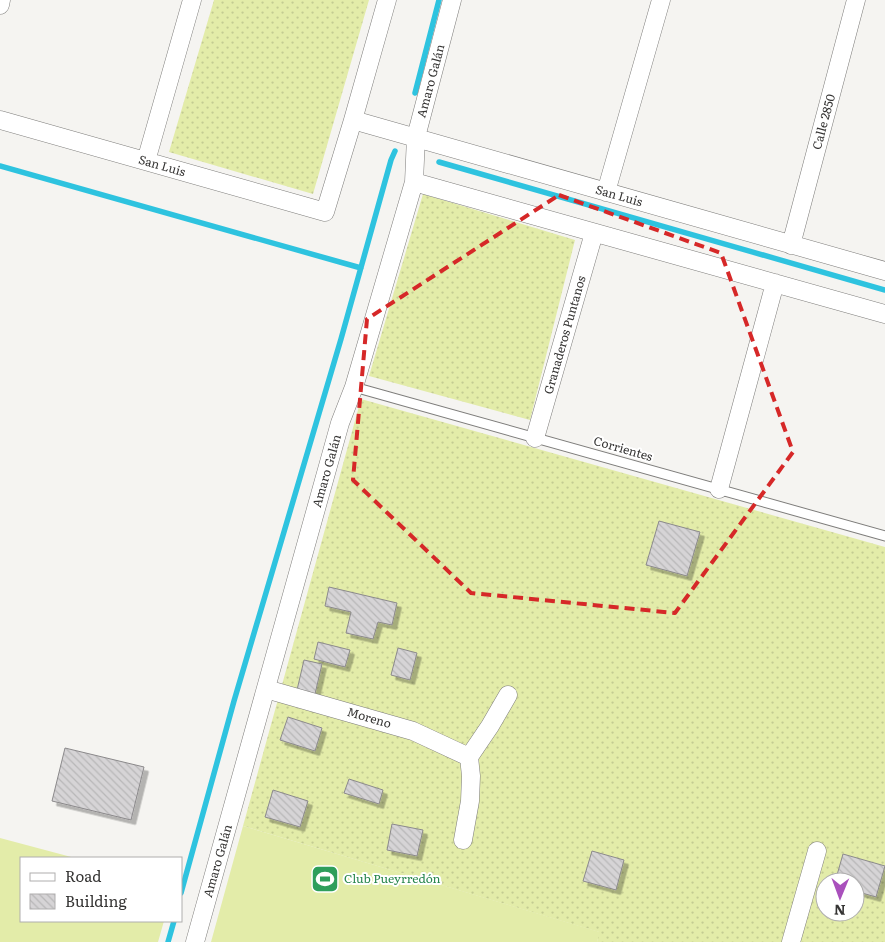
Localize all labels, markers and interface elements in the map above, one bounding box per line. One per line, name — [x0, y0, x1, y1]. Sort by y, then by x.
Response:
street label: Amaro Galán — [412, 42, 448, 119]
street label: Calle 2850 — [807, 92, 839, 152]
street label: San Luis — [137, 150, 188, 180]
street label: San Luis — [594, 180, 645, 210]
street label: Granaderos Puntanos — [538, 273, 590, 396]
street label: Corrientes — [592, 431, 655, 465]
street label: Amaro Galán — [307, 432, 345, 509]
street label: Moreno — [345, 702, 394, 732]
street label: Amaro Galán — [198, 822, 236, 899]
legend — [20, 857, 182, 922]
text: Road — [65, 864, 101, 887]
sports icon: Club Pueyrredón — [310, 864, 340, 894]
place label: Club Pueyrredón — [344, 869, 441, 887]
north arrow — [815, 872, 865, 922]
text: Building — [65, 889, 127, 912]
text: N — [833, 901, 846, 921]

